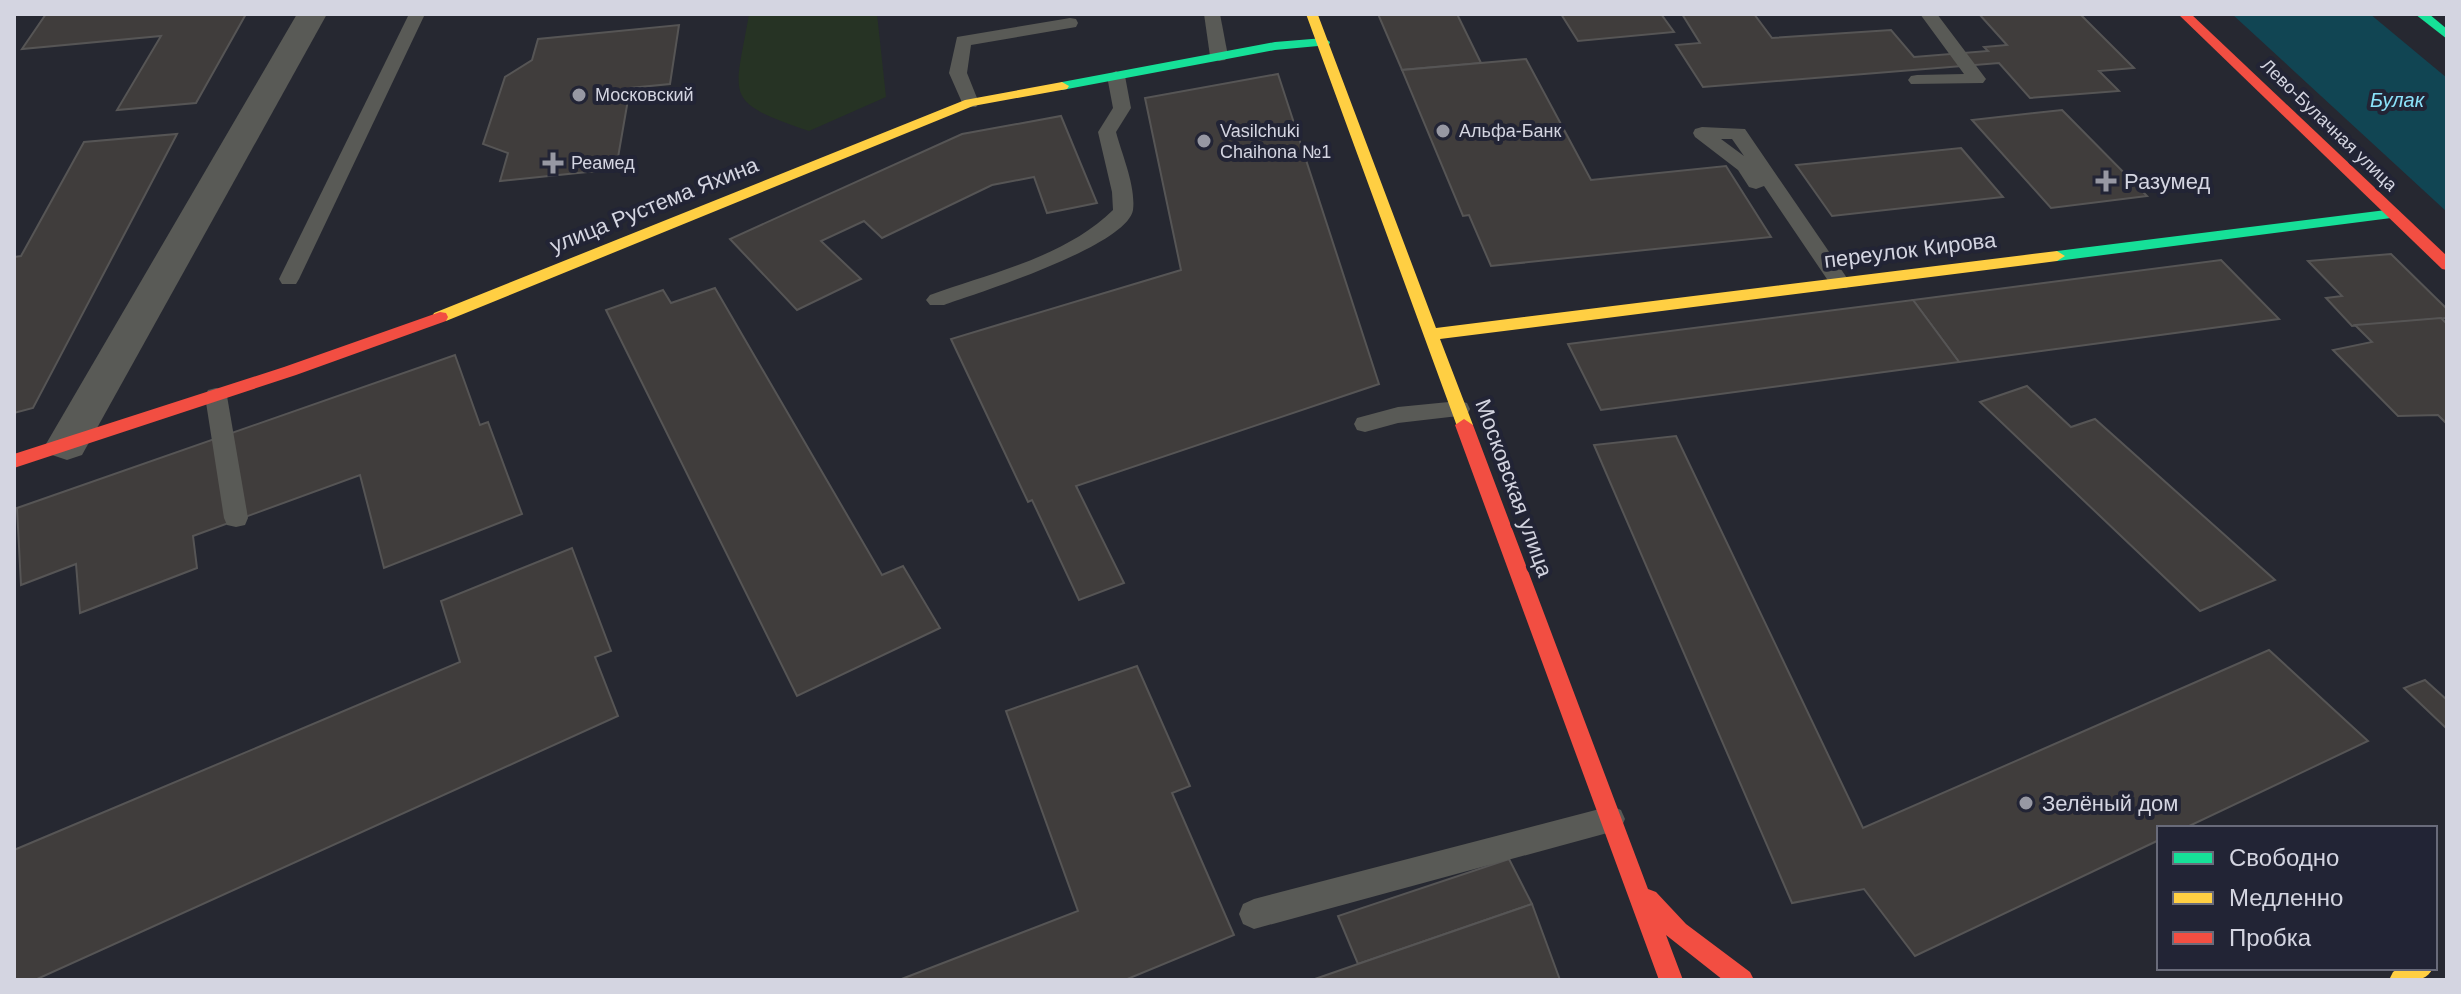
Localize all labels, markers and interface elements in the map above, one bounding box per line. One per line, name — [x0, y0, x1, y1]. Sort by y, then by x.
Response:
street label: Лево-Булачная улица — [2257, 55, 2402, 196]
place label: Московский — [595, 85, 694, 105]
marker: Московский — [570, 86, 588, 104]
water label: Булак — [2370, 89, 2426, 111]
place label: Vasilchuki Chaihona №1 — [1220, 121, 1331, 162]
place label: Альфа-Банк — [1459, 121, 1561, 141]
marker: Альфа-Банк — [1434, 122, 1452, 140]
marker: Vasilchuki Chaihona №1 — [1195, 132, 1213, 150]
marker: Реамед — [542, 152, 564, 174]
street label: улица Рустема Яхина — [546, 152, 762, 258]
place label: Реамед — [571, 153, 635, 173]
place label: Разумед — [2124, 169, 2210, 194]
marker: Разумед — [2095, 170, 2117, 192]
street label: переулок Кирова — [1823, 227, 1998, 273]
street label: Московская улица — [1470, 396, 1558, 581]
place label: Зелёный дом — [2042, 791, 2178, 816]
marker: Зелёный дом — [2017, 794, 2035, 812]
legend — [2157, 826, 2437, 970]
text: Свободно — [2229, 844, 2339, 871]
text: Медленно — [2229, 884, 2343, 911]
text: Пробка — [2229, 924, 2312, 951]

